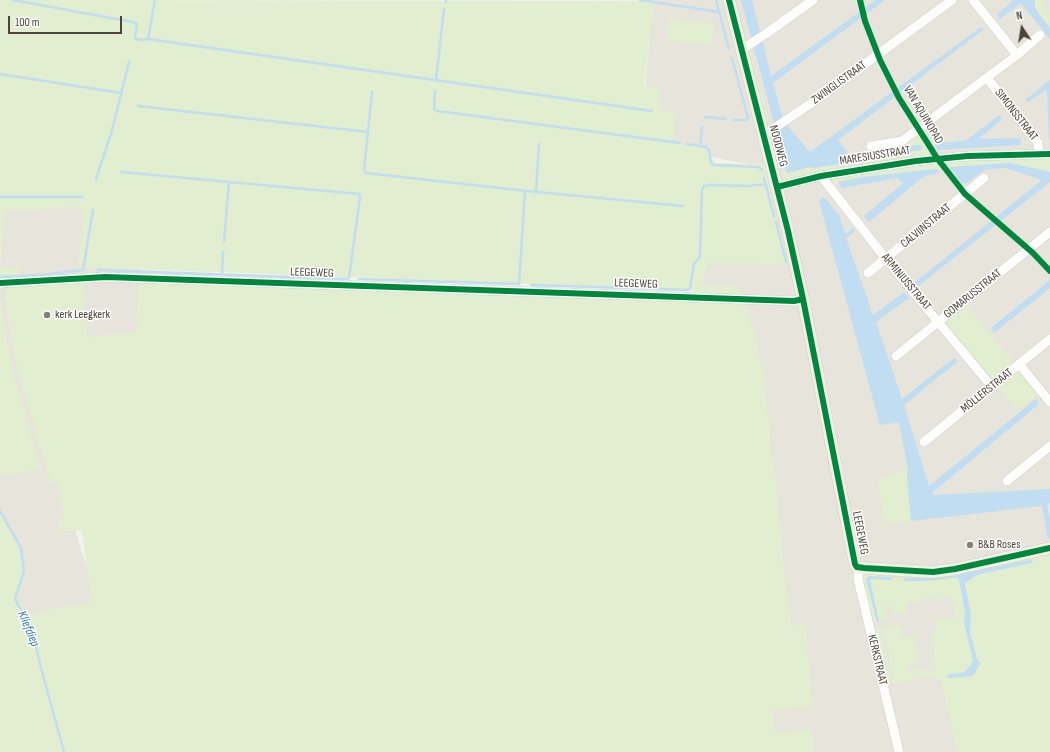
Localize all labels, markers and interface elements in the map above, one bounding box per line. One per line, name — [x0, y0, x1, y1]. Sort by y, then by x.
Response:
scale bar — [10, 8, 124, 34]
north arrow — [1002, 8, 1042, 48]
text: N — [1015, 9, 1024, 23]
text: 100 m — [15, 15, 40, 30]
street label: ZWINGLISTRAAT — [809, 58, 869, 108]
street label: VAN AQUINOPAD — [900, 83, 946, 147]
street label: SIMONSSTRAAT — [991, 86, 1041, 144]
street label: NOODWEG — [766, 124, 790, 168]
street label: MARESIUSSTRAAT — [839, 143, 911, 169]
street label: CALVIJNSTRAAT — [898, 201, 954, 251]
street label: ARMINIUSSTRAAT — [878, 251, 934, 313]
street label: LEEGEWEG — [290, 265, 334, 281]
street label: GOMARUSSTRAAT — [941, 266, 1005, 322]
street label: LEEGEWEG — [614, 276, 658, 292]
place label: kerk Leegkerk — [55, 308, 110, 322]
marker: kerk Leegkerk — [42, 310, 52, 320]
street label: MÖLLERSTRAAT — [958, 366, 1016, 416]
street label: LEEGEWEG — [849, 510, 871, 556]
place label: B&B Roses — [978, 538, 1020, 552]
marker: B&B Roses — [965, 540, 975, 550]
water label: Kliefdiep — [14, 609, 42, 649]
street label: KERKSTRAAT — [864, 633, 890, 687]

